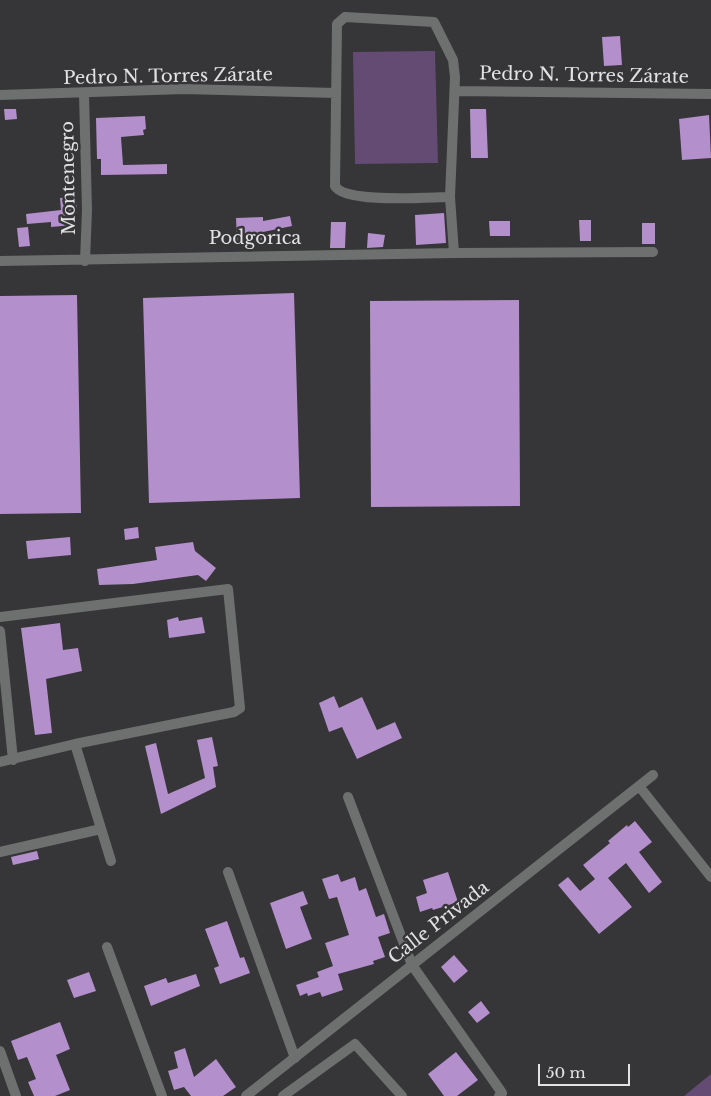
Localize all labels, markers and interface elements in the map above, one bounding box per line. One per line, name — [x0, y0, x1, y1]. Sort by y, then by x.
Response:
street label: Pedro N. Torres Zárate — [479, 63, 689, 89]
street label: Pedro N. Torres Zárate — [63, 64, 273, 90]
street label: Montenegro — [57, 121, 81, 235]
street label: Podgorica — [209, 228, 301, 250]
street label: Calle Privada — [384, 877, 494, 969]
scale bar — [541, 1054, 634, 1086]
text: 50 m — [546, 1063, 586, 1082]

